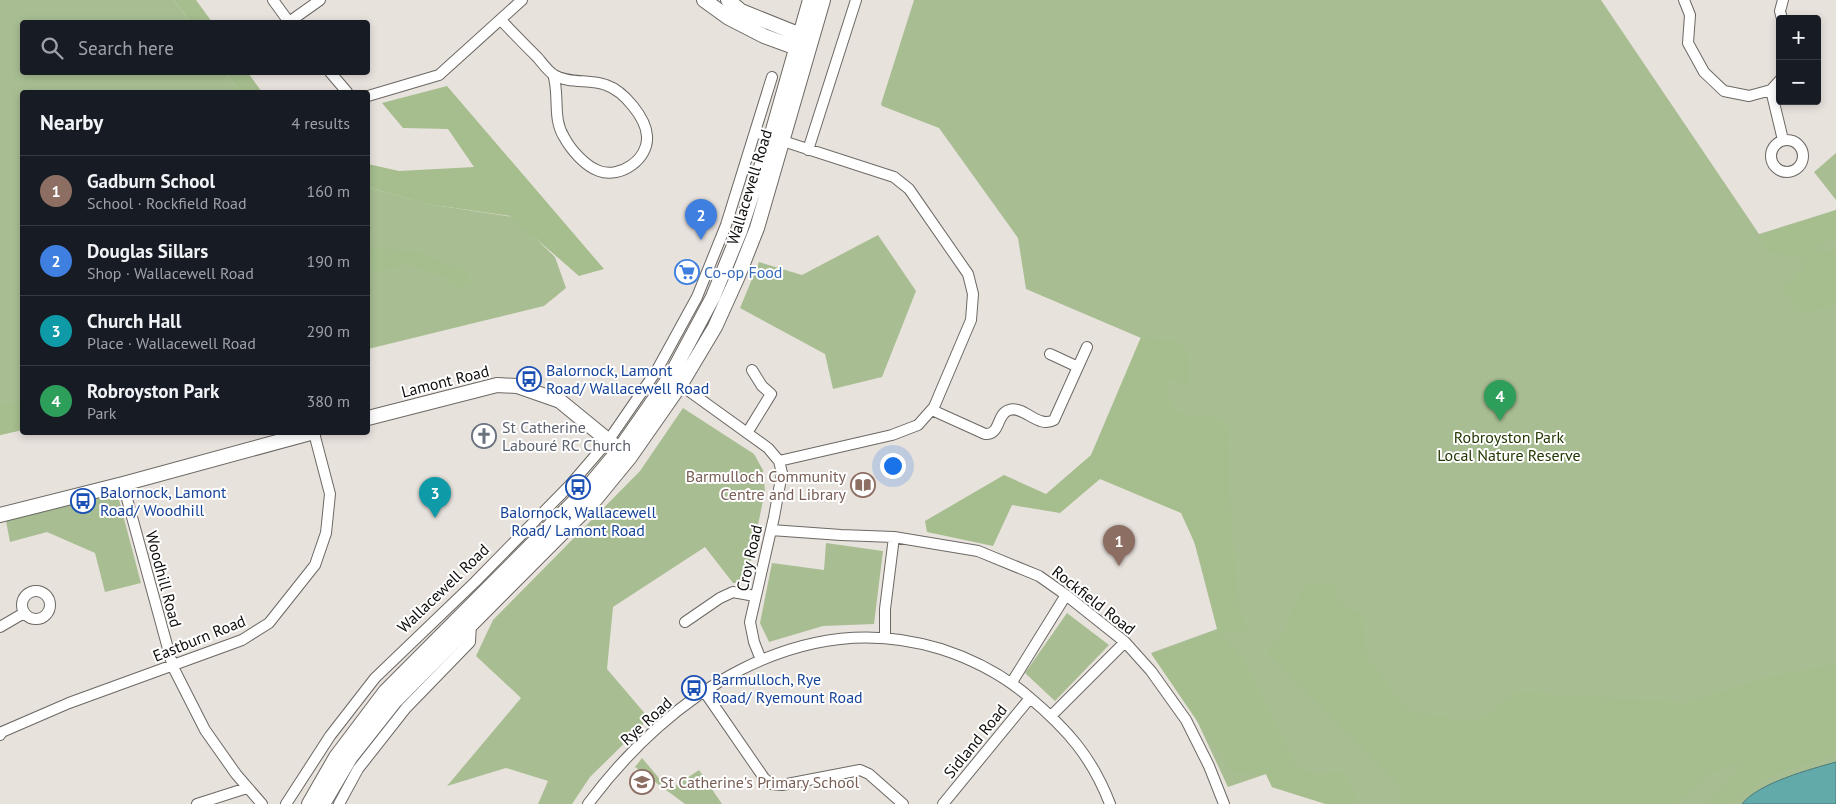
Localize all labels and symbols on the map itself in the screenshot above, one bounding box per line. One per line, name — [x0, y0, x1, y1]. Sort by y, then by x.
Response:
street label: Wallacewell Road — [722, 127, 776, 247]
pin: 2 — [685, 199, 717, 240]
supermarket icon: Co-op Food — [674, 259, 700, 285]
place label: Co-op Food — [704, 262, 782, 282]
street label: Lamont Road — [399, 360, 491, 402]
place label: Balornock, Lamont Road/ Wallacewell Road — [546, 360, 709, 398]
bus stop icon: Balornock, Lamont Road/ Wallacewell Road — [516, 366, 542, 392]
pin: 4 — [1484, 380, 1516, 421]
place label: St Catherine Labouré RC Church — [502, 417, 631, 455]
church icon: St Catherine Labouré RC Church — [471, 423, 497, 449]
park label: Robroyston Park Local Nature Reserve — [1437, 427, 1581, 465]
your location — [880, 453, 906, 479]
place label: Barmulloch Community Centre and Library — [686, 466, 847, 504]
library icon: Barmulloch Community Centre and Library — [850, 472, 876, 498]
bus stop icon: Balornock, Wallacewell Road/ Lamont Road — [565, 474, 591, 500]
pin: 3 — [419, 477, 451, 518]
place label: Balornock, Lamont Road/ Woodhill — [100, 482, 227, 520]
bus stop icon: Balornock, Lamont Road/ Woodhill — [70, 488, 96, 514]
place label: Balornock, Wallacewell Road/ Lamont Road — [500, 502, 656, 540]
street label: Croy Road — [732, 523, 766, 593]
pin: 1 — [1103, 525, 1135, 566]
street label: Woodhill Road — [142, 529, 186, 629]
street label: Wallacewell Road — [393, 539, 493, 637]
street label: Rockfield Road — [1048, 561, 1140, 639]
street label: Eastburn Road — [150, 610, 248, 666]
place label: Barmulloch, Rye Road/ Ryemount Road — [712, 669, 863, 707]
bus stop icon: Barmulloch, Rye Road/ Ryemount Road — [681, 675, 707, 701]
street label: Rye Road — [616, 693, 676, 749]
street label: Sidland Road — [939, 700, 1011, 782]
school or university icon: St Catherine's Primary School — [629, 769, 655, 795]
place label: St Catherine's Primary School — [660, 772, 859, 792]

